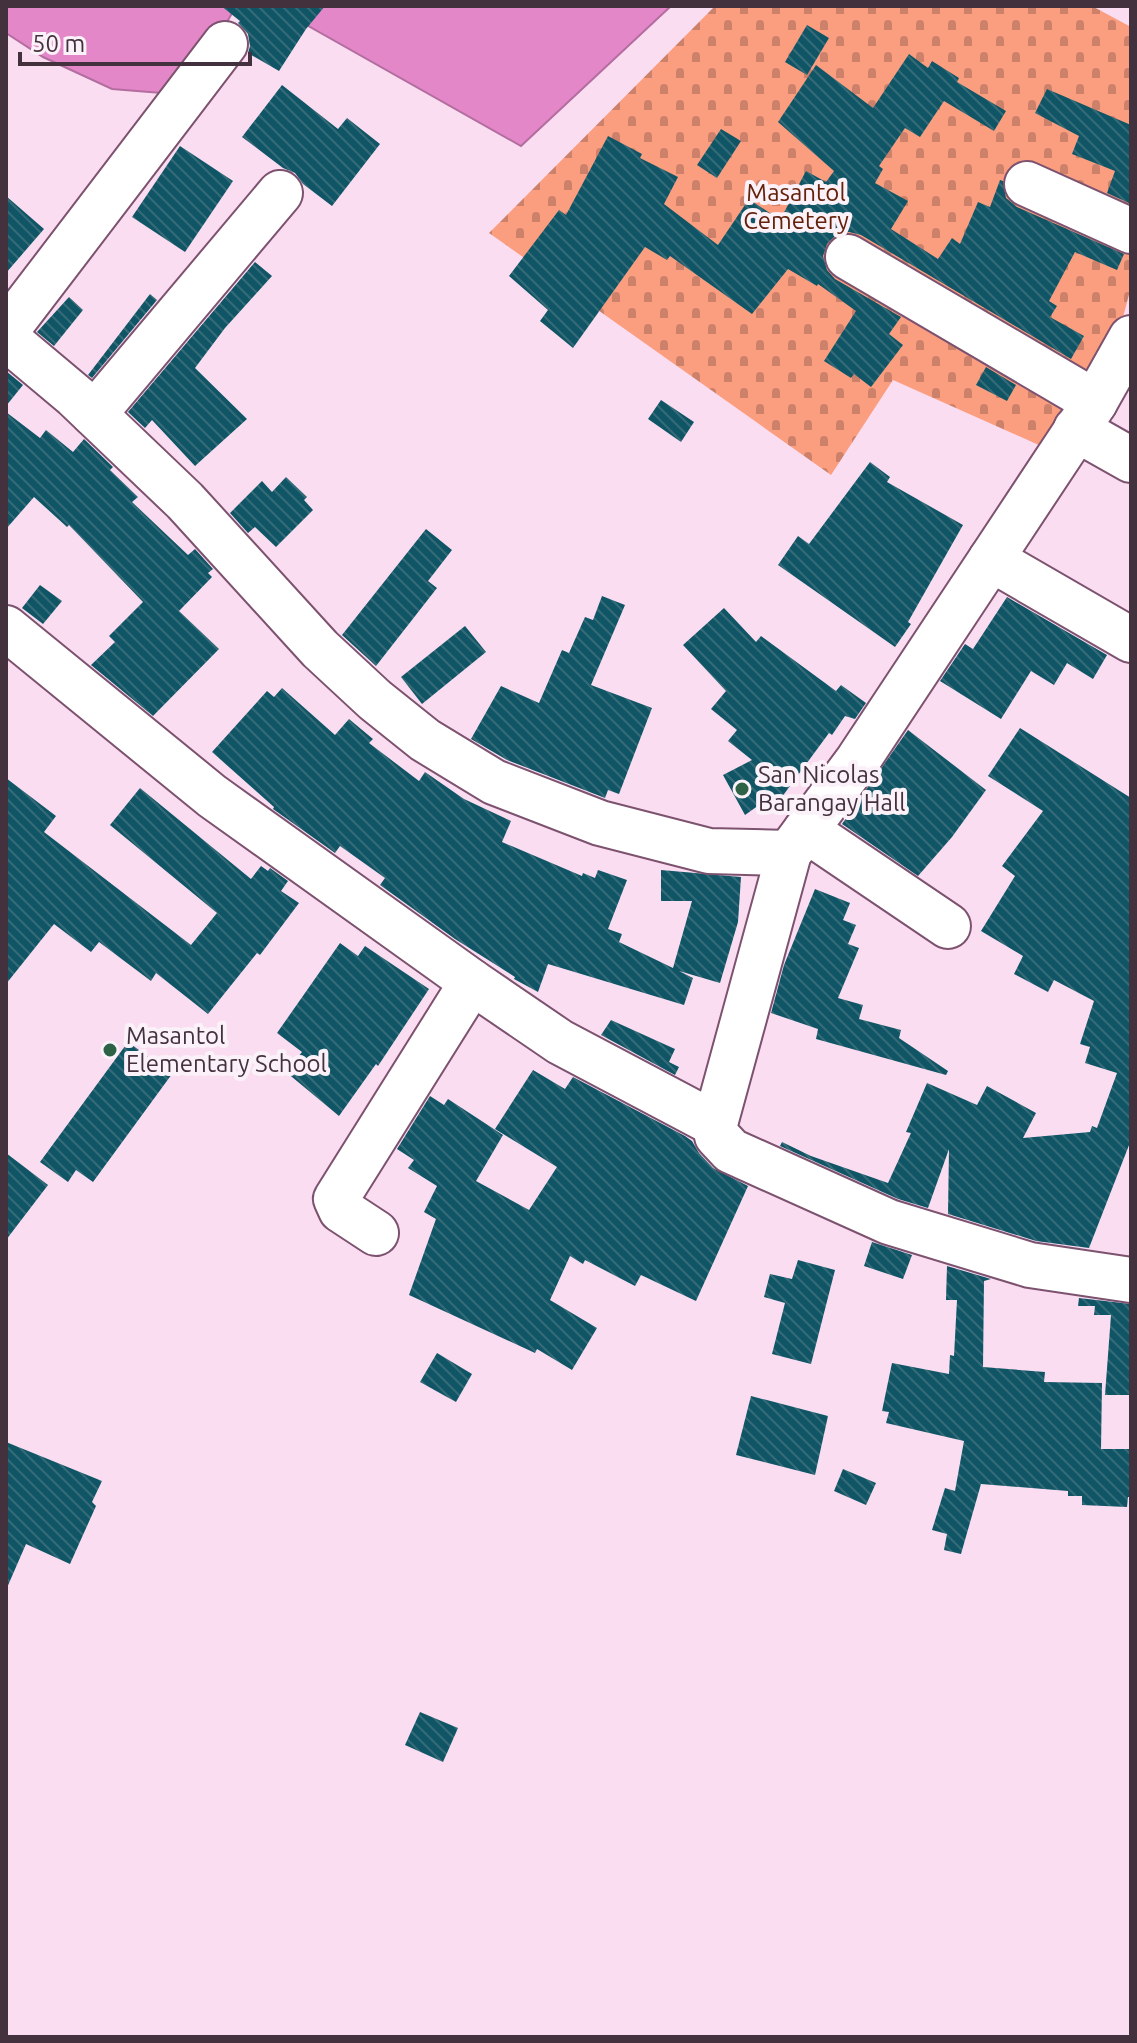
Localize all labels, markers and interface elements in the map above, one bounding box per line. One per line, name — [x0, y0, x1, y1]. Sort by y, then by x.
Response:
scale bar — [20, 16, 250, 66]
text: 50 m — [32, 30, 85, 57]
park label: Masantol Cemetery — [743, 179, 849, 234]
place label: San Nicolas Barangay Hall — [758, 761, 906, 816]
marker: San Nicolas Barangay Hall — [733, 780, 751, 798]
place label: Masantol Elementary School — [126, 1022, 327, 1077]
marker: Masantol Elementary School — [101, 1041, 119, 1059]

